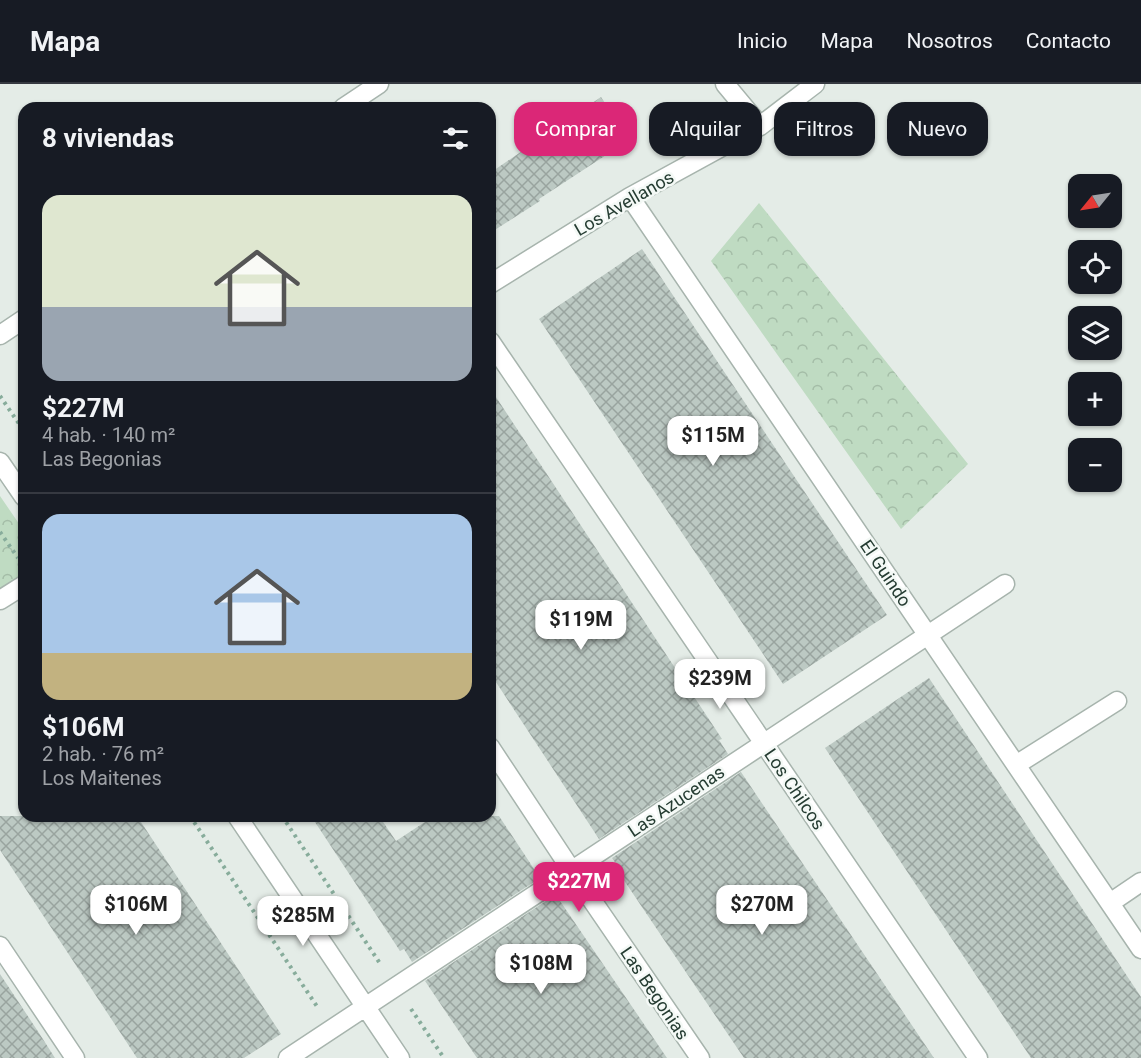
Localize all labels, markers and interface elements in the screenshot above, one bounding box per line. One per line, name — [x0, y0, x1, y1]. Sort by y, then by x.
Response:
text: Mapa — [30, 25, 100, 58]
text: Inicio — [737, 29, 787, 53]
text: Mapa — [820, 29, 873, 53]
text: Nosotros — [906, 29, 993, 53]
text: Contacto — [1026, 29, 1111, 53]
chip: Comprar — [514, 102, 637, 156]
chip: Alquilar — [649, 102, 762, 156]
chip: Filtros — [774, 102, 875, 156]
chip: Nuevo — [887, 102, 988, 156]
icon: filters — [439, 122, 472, 155]
text: 8 viviendas — [42, 123, 174, 153]
street label: Los Avellanos — [571, 166, 677, 240]
north arrow — [1068, 174, 1122, 228]
map controls — [1068, 174, 1122, 492]
icon: home — [203, 234, 311, 342]
button: locate — [1068, 240, 1122, 294]
button: layers — [1068, 306, 1122, 360]
button: + — [1068, 372, 1122, 426]
text: $227M — [42, 393, 124, 423]
pin: $115M — [671, 416, 755, 467]
text: 4 hab. · 140 m² — [42, 423, 175, 447]
text: $115M — [681, 423, 745, 447]
button: − — [1068, 438, 1122, 492]
text: Las Begonias — [42, 447, 162, 471]
street label: El Guindo — [856, 536, 916, 610]
icon: home — [203, 553, 311, 661]
pin: $119M — [539, 600, 623, 651]
text: $119M — [549, 607, 613, 631]
pin: $239M — [678, 659, 762, 710]
text: $239M — [688, 666, 752, 690]
text: $106M — [42, 712, 124, 742]
text: 2 hab. · 76 m² — [42, 742, 164, 766]
street label: Los Chilcos — [760, 745, 830, 833]
street label: Las Azucenas — [624, 761, 728, 841]
text: Los Maitenes — [42, 766, 162, 790]
pin: $227M — [537, 862, 621, 913]
text: $227M — [547, 869, 611, 893]
pin: $106M — [94, 885, 178, 936]
pin: $270M — [720, 885, 804, 936]
text: $106M — [104, 892, 168, 916]
text: $270M — [730, 892, 794, 916]
pin: $285M — [261, 896, 345, 947]
text: $285M — [271, 903, 335, 927]
street label: Las Begonias — [616, 942, 694, 1044]
pin: $108M — [499, 944, 583, 995]
text: $108M — [509, 951, 573, 975]

